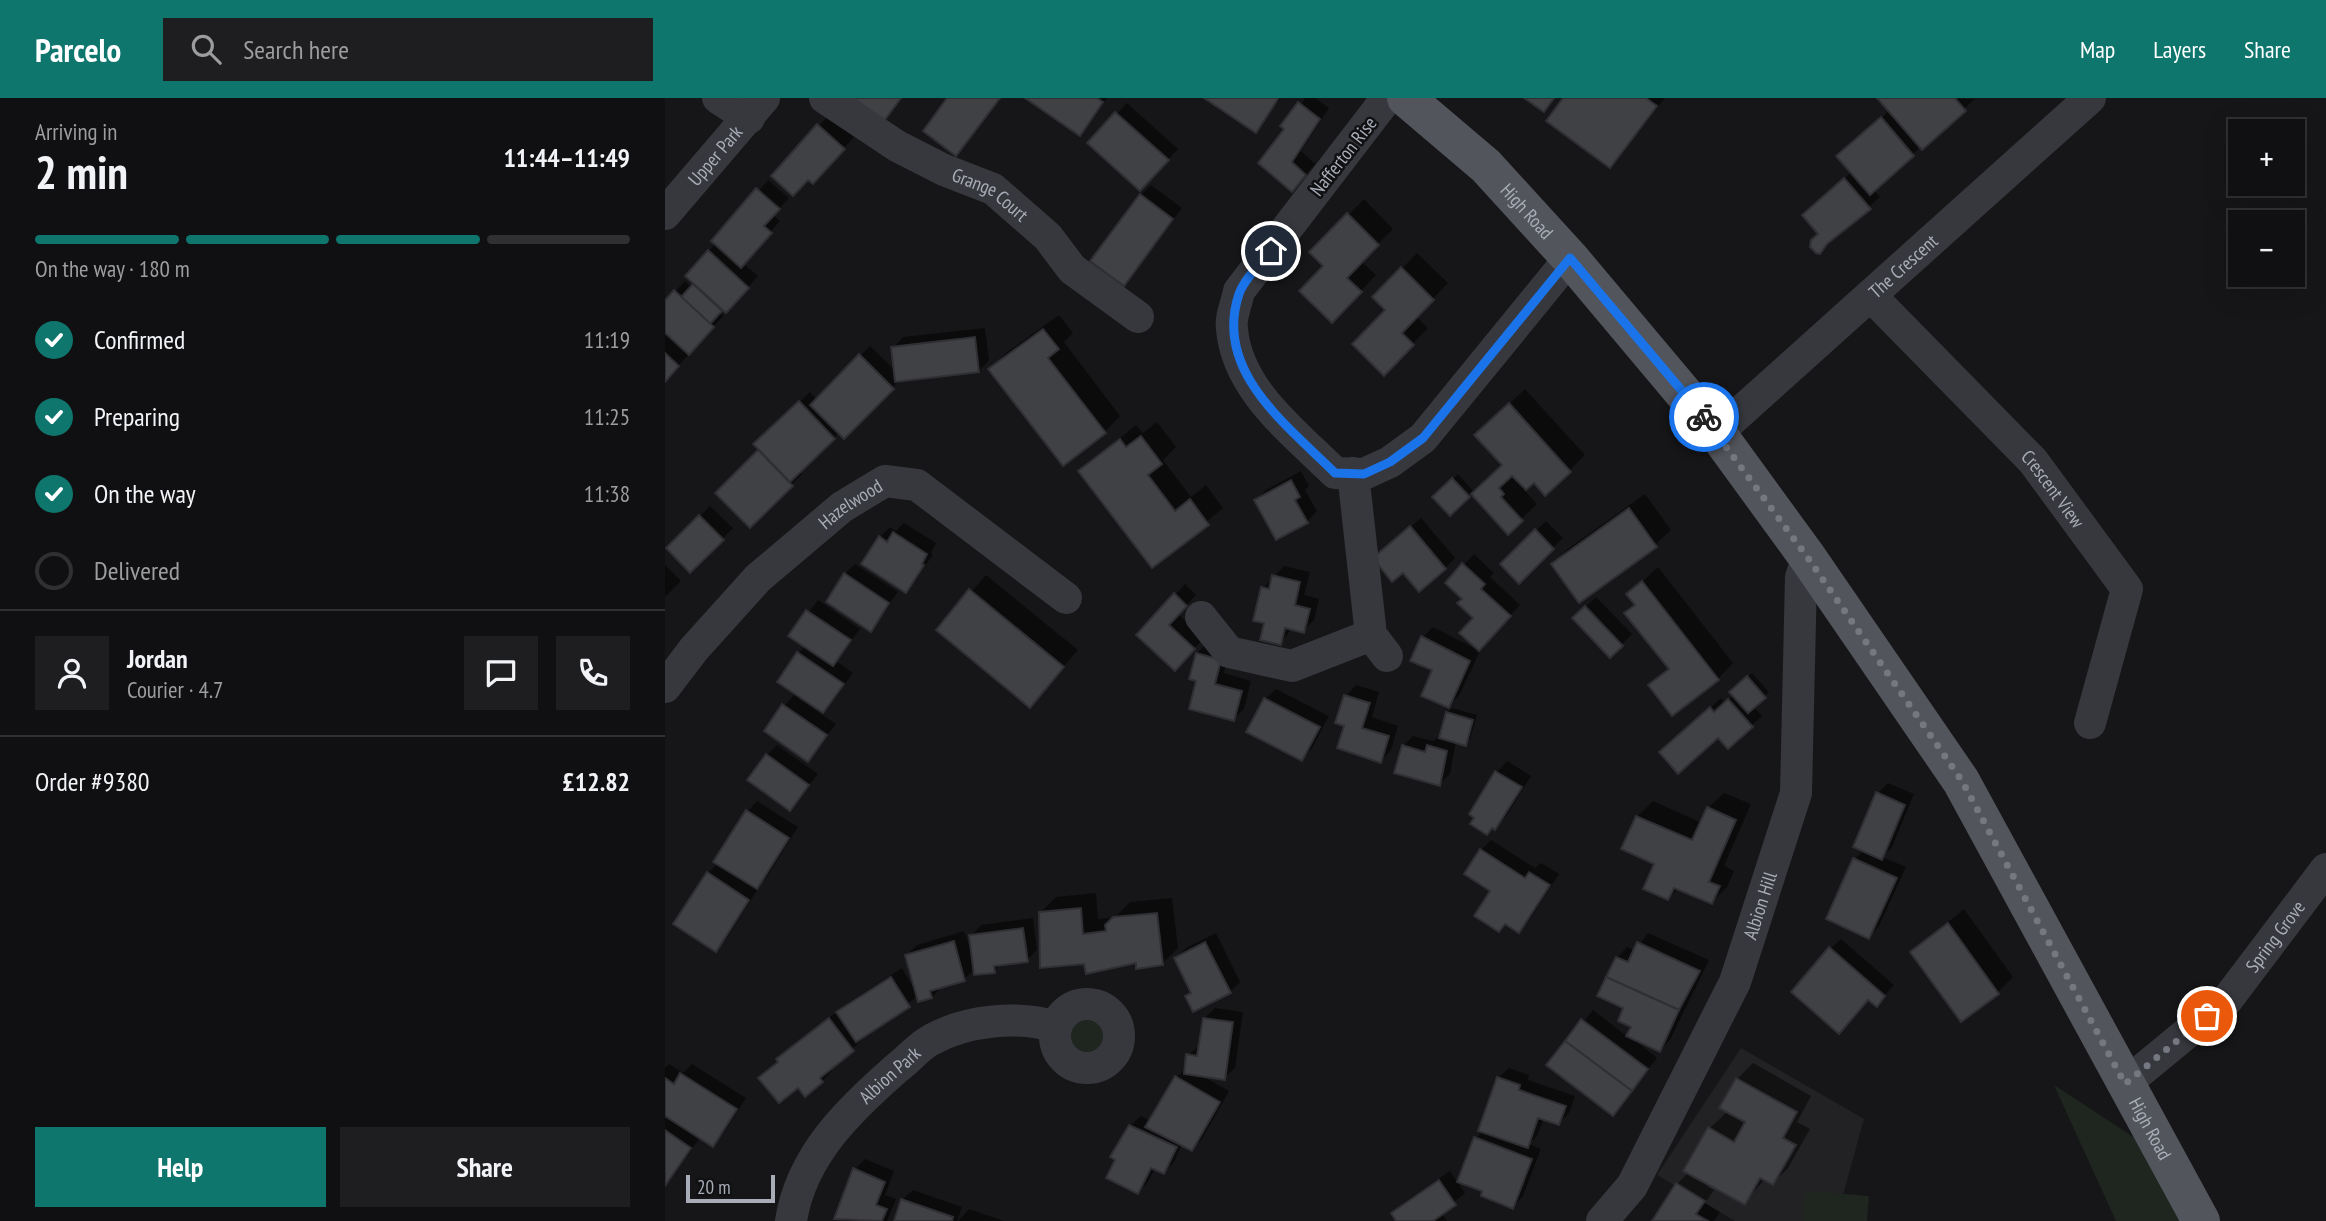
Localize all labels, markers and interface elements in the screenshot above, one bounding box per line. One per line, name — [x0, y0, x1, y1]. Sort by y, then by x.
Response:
search box — [163, 18, 653, 81]
text: Parcelo — [35, 28, 121, 71]
icon: search — [187, 30, 225, 68]
text: Search here — [243, 33, 349, 66]
text: Map — [2080, 34, 2115, 65]
text: Layers — [2153, 34, 2206, 65]
text: Share — [2244, 34, 2291, 65]
street label: Nafferton Rise — [1305, 111, 1382, 200]
text: Arriving in — [35, 117, 117, 146]
map controls — [2228, 119, 2305, 287]
button: + — [2228, 119, 2305, 196]
street label: Upper Park — [683, 120, 748, 191]
text: 11:44–11:49 — [503, 141, 630, 174]
text: 2 min — [35, 142, 128, 202]
street label: Grange Court — [949, 162, 1034, 227]
street label: High Road — [1496, 178, 1559, 244]
button: − — [2228, 210, 2305, 287]
pin — [1241, 221, 1301, 281]
street label: The Crescent — [1863, 228, 1943, 303]
icon: home — [1252, 232, 1290, 270]
text: On the way · 180 m — [35, 254, 190, 283]
icon: check — [35, 321, 73, 359]
text: Confirmed — [94, 323, 185, 356]
text: 11:19 — [584, 325, 630, 354]
courier — [1669, 382, 1739, 452]
icon: check — [35, 398, 73, 436]
icon: bike — [1685, 398, 1723, 436]
text: Preparing — [94, 400, 180, 433]
text: 11:25 — [584, 402, 630, 431]
street label: Crescent View — [2016, 444, 2090, 533]
street label: Hazelwood — [813, 474, 887, 534]
icon: check — [35, 475, 73, 513]
text: On the way — [94, 477, 196, 510]
text: 11:38 — [584, 479, 630, 508]
text: Delivered — [94, 554, 180, 587]
button: person — [35, 636, 109, 710]
button: chat — [464, 636, 538, 710]
button: phone — [556, 636, 630, 710]
text: Jordan — [127, 642, 188, 675]
text: Courier · 4.7 — [127, 675, 223, 704]
text: Order #9380 — [35, 765, 150, 798]
text: £12.82 — [562, 765, 630, 798]
street label: Albion Hill — [1738, 868, 1782, 942]
street label: Spring Grove — [2240, 895, 2310, 977]
pin — [2177, 986, 2237, 1046]
icon: bag — [2188, 997, 2226, 1035]
street label: Albion Park — [853, 1041, 926, 1109]
street label: High Road — [2124, 1093, 2177, 1164]
button: Help — [35, 1127, 326, 1207]
button: Share — [340, 1127, 630, 1207]
scale bar — [686, 1172, 775, 1204]
text: 20 m — [697, 1175, 731, 1199]

